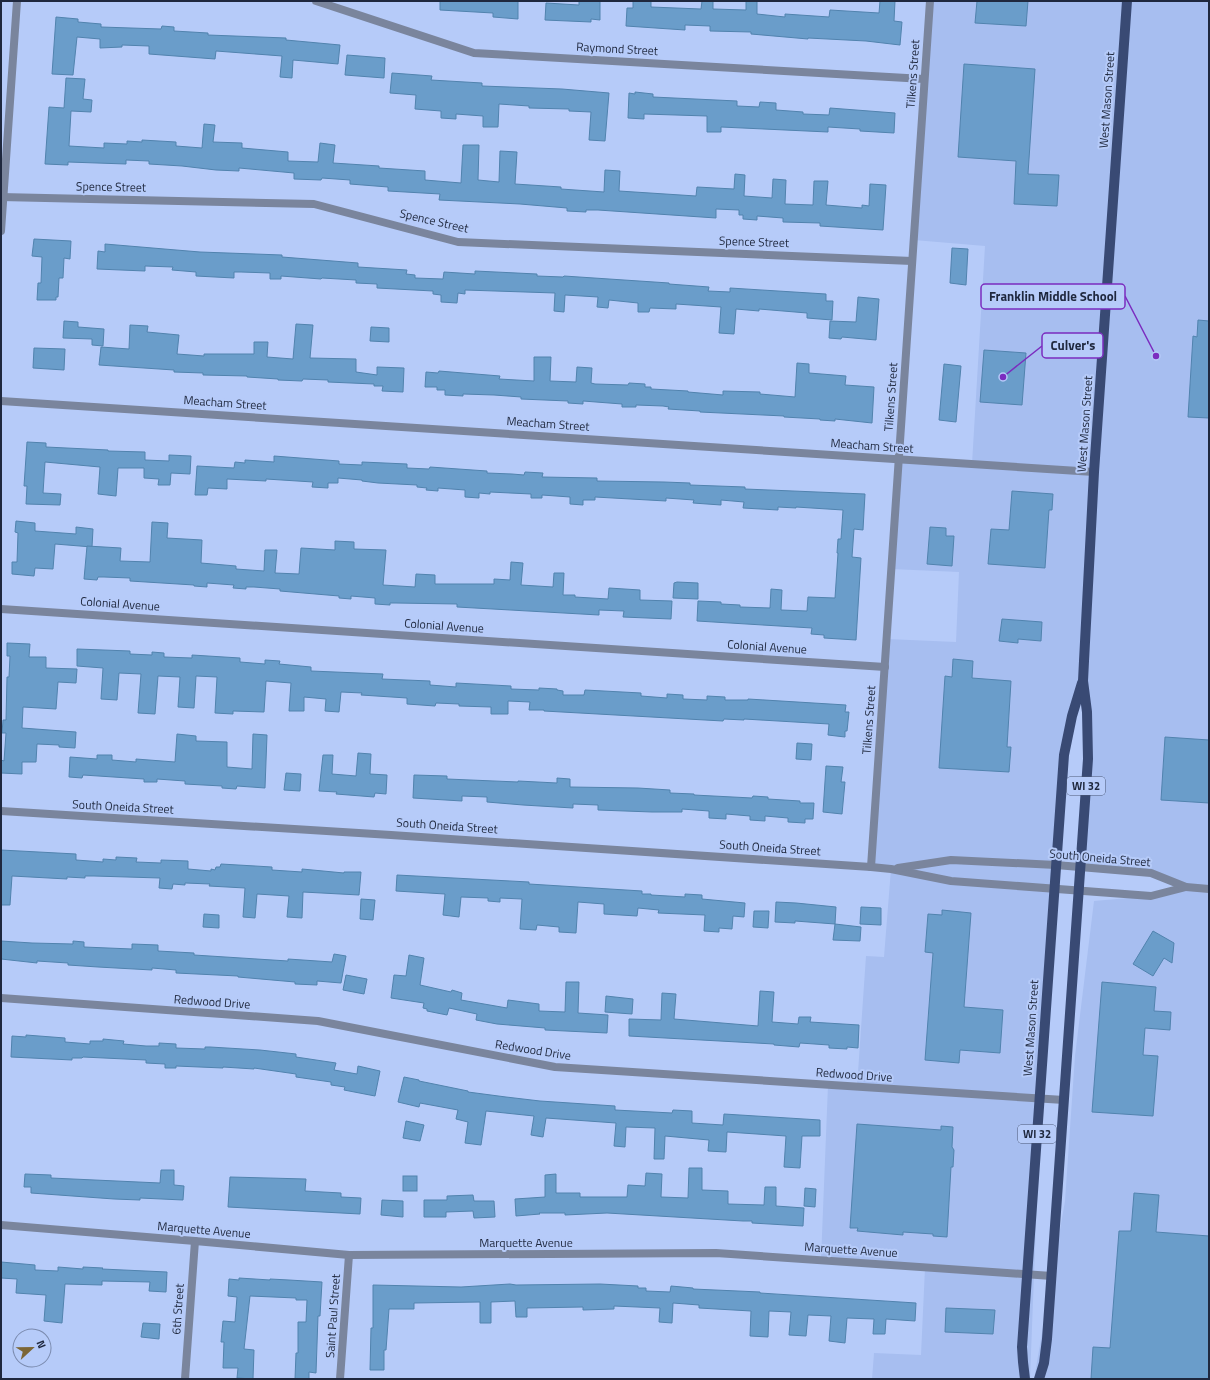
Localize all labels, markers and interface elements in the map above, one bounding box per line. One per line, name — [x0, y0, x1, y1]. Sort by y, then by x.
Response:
street label: Raymond Street — [576, 37, 659, 60]
street label: Tilkens Street — [901, 38, 924, 109]
street label: West Mason Street — [1094, 50, 1119, 149]
street label: Spence Street — [76, 176, 147, 197]
street label: Spence Street — [398, 203, 471, 238]
street label: Spence Street — [719, 231, 790, 252]
callout: Franklin Middle School — [981, 284, 1125, 309]
text: Franklin Middle School — [989, 286, 1117, 306]
callout: Culver's — [1042, 333, 1103, 358]
text: Culver's — [1051, 335, 1095, 355]
street label: Tilkens Street — [879, 361, 902, 432]
street label: West Mason Street — [1072, 374, 1097, 473]
street label: Meacham Street — [183, 390, 268, 415]
street label: Meacham Street — [506, 411, 591, 436]
street label: Meacham Street — [830, 433, 915, 458]
street label: Colonial Avenue — [80, 591, 161, 616]
street label: Colonial Avenue — [404, 613, 485, 638]
street label: Colonial Avenue — [727, 634, 808, 659]
street label: Tilkens Street — [857, 684, 880, 755]
road number: WI 32 — [1067, 777, 1105, 795]
street label: South Oneida Street — [72, 794, 175, 819]
street label: South Oneida Street — [396, 812, 499, 839]
street label: South Oneida Street — [719, 834, 822, 861]
street label: South Oneida Street — [1049, 844, 1152, 871]
street label: West Mason Street — [1018, 978, 1043, 1077]
street label: Redwood Drive — [173, 989, 251, 1014]
street label: Redwood Drive — [494, 1034, 572, 1065]
street label: Redwood Drive — [815, 1062, 893, 1087]
road number: WI 32 — [1018, 1125, 1056, 1143]
street label: Marquette Avenue — [157, 1216, 251, 1243]
street label: Marquette Avenue — [479, 1233, 573, 1252]
street label: Marquette Avenue — [804, 1237, 898, 1262]
street label: Saint Paul Street — [320, 1273, 345, 1359]
street label: 6th Street — [166, 1282, 189, 1335]
north arrow — [12, 1328, 52, 1368]
text: N — [32, 1338, 50, 1351]

